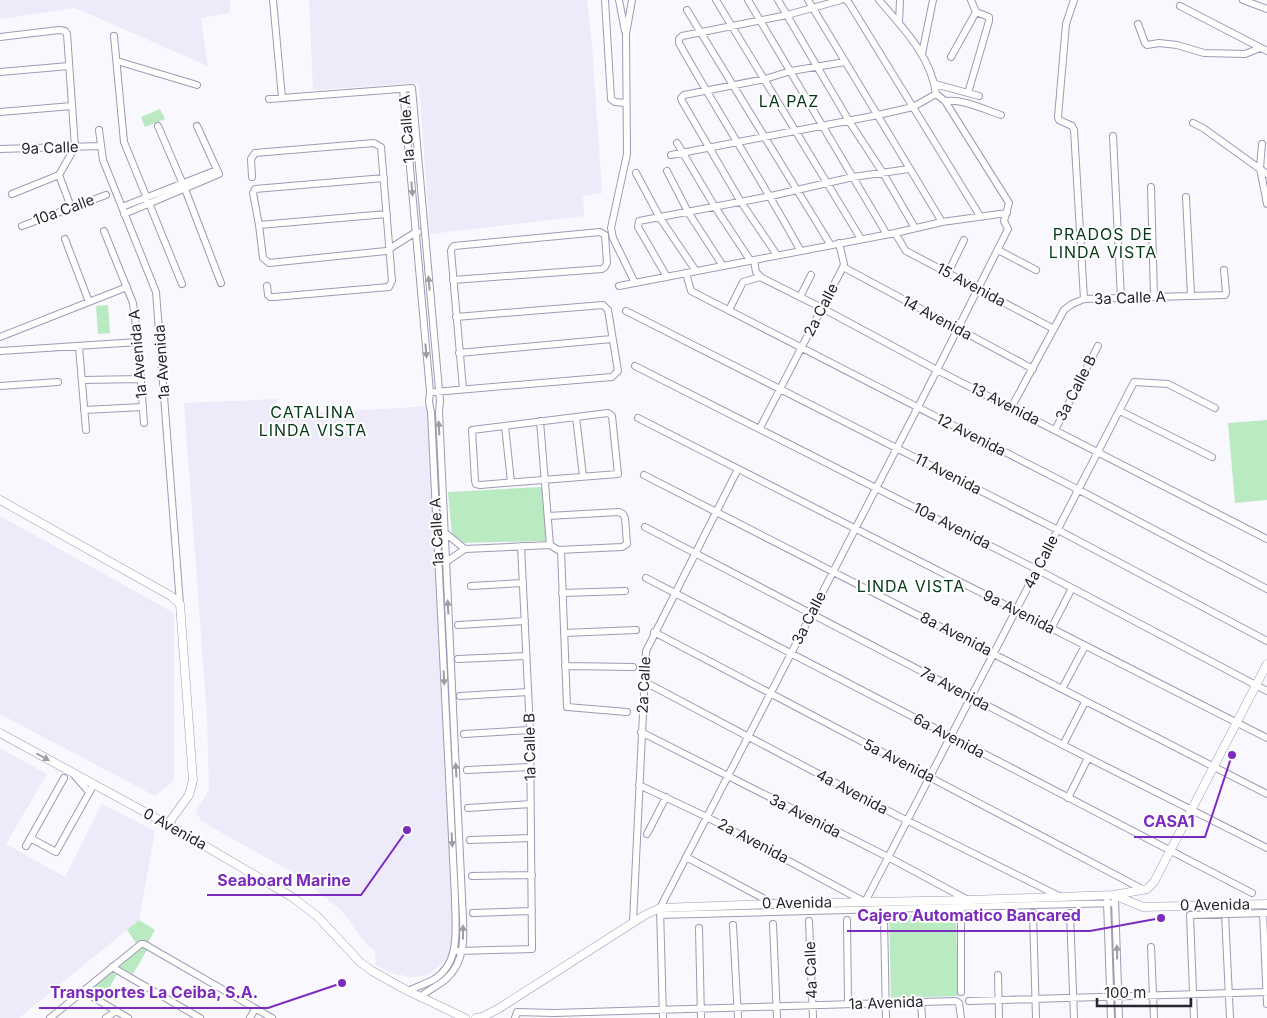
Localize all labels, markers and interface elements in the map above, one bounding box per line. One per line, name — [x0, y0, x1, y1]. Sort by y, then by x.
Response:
district label: LA PAZ — [759, 91, 819, 111]
street label: 1a Calle A — [395, 94, 418, 164]
street label: 9a Calle — [21, 137, 79, 158]
one-way arrow — [408, 182, 416, 198]
street label: 10a Calle — [31, 190, 97, 229]
district label: PRADOS DE LINDA VISTA — [1049, 224, 1157, 262]
street label: 15 Avenida — [933, 258, 1009, 311]
one-way arrow — [424, 275, 432, 291]
street label: 2a Calle — [799, 280, 842, 340]
street label: 3a Calle A — [1094, 287, 1166, 308]
street label: 14 Avenida — [899, 291, 975, 344]
street label: 1a Avenida A — [124, 309, 151, 400]
street label: 1a Avenida — [149, 324, 174, 400]
one-way arrow — [423, 343, 431, 359]
street label: 3a Calle B — [1051, 352, 1100, 424]
street label: 13 Avenida — [967, 378, 1043, 429]
district label: CATALINA LINDA VISTA — [259, 402, 367, 440]
street label: 12 Avenida — [933, 409, 1009, 460]
one-way arrow — [435, 419, 443, 435]
street label: 11 Avenida — [912, 449, 985, 499]
street label: 1a Calle A — [425, 497, 448, 567]
street label: 10a Avenida — [910, 498, 994, 553]
street label: 4a Calle — [1019, 532, 1062, 592]
district label: LINDA VISTA — [857, 576, 965, 596]
street label: 9a Avenida — [980, 585, 1058, 638]
street label: 3a Calle — [787, 588, 830, 648]
one-way arrow — [444, 599, 452, 615]
street label: 8a Avenida — [917, 607, 995, 660]
street label: 2a Calle — [633, 656, 654, 714]
street label: 7a Avenida — [917, 662, 994, 715]
one-way arrow — [440, 670, 448, 686]
street label: 6a Avenida — [910, 709, 988, 762]
street label: 1a Calle B — [519, 713, 540, 781]
street label: 5a Avenida — [860, 734, 938, 787]
one-way arrow — [35, 753, 50, 761]
one-way arrow — [452, 761, 460, 777]
street label: 4a Avenida — [813, 765, 891, 818]
street label: 3a Avenida — [766, 789, 844, 842]
street label: 0 Avenida — [140, 803, 210, 854]
callout: CASA1 — [1134, 806, 1205, 837]
text: CASA1 — [1143, 811, 1195, 831]
street label: 2a Avenida — [714, 814, 792, 867]
one-way arrow — [448, 832, 456, 848]
callout: Seaboard Marine — [207, 864, 361, 895]
text: Seaboard Marine — [217, 870, 351, 890]
street label: 0 Avenida — [762, 892, 832, 913]
street label: 0 Avenida — [1180, 894, 1250, 915]
callout: Cajero Automatico Bancared — [847, 900, 1090, 931]
text: Cajero Automatico Bancared — [857, 905, 1081, 925]
one-way arrow — [459, 924, 467, 940]
street label: 4a Calle — [800, 941, 821, 999]
one-way arrow — [1112, 944, 1120, 960]
scale bar — [1097, 976, 1191, 1008]
callout: Transportes La Ceiba, S.A. — [39, 977, 268, 1008]
text: Transportes La Ceiba, S.A. — [50, 982, 258, 1002]
text: 100 m — [1104, 983, 1146, 1002]
street label: 1a Avenida — [848, 992, 924, 1013]

